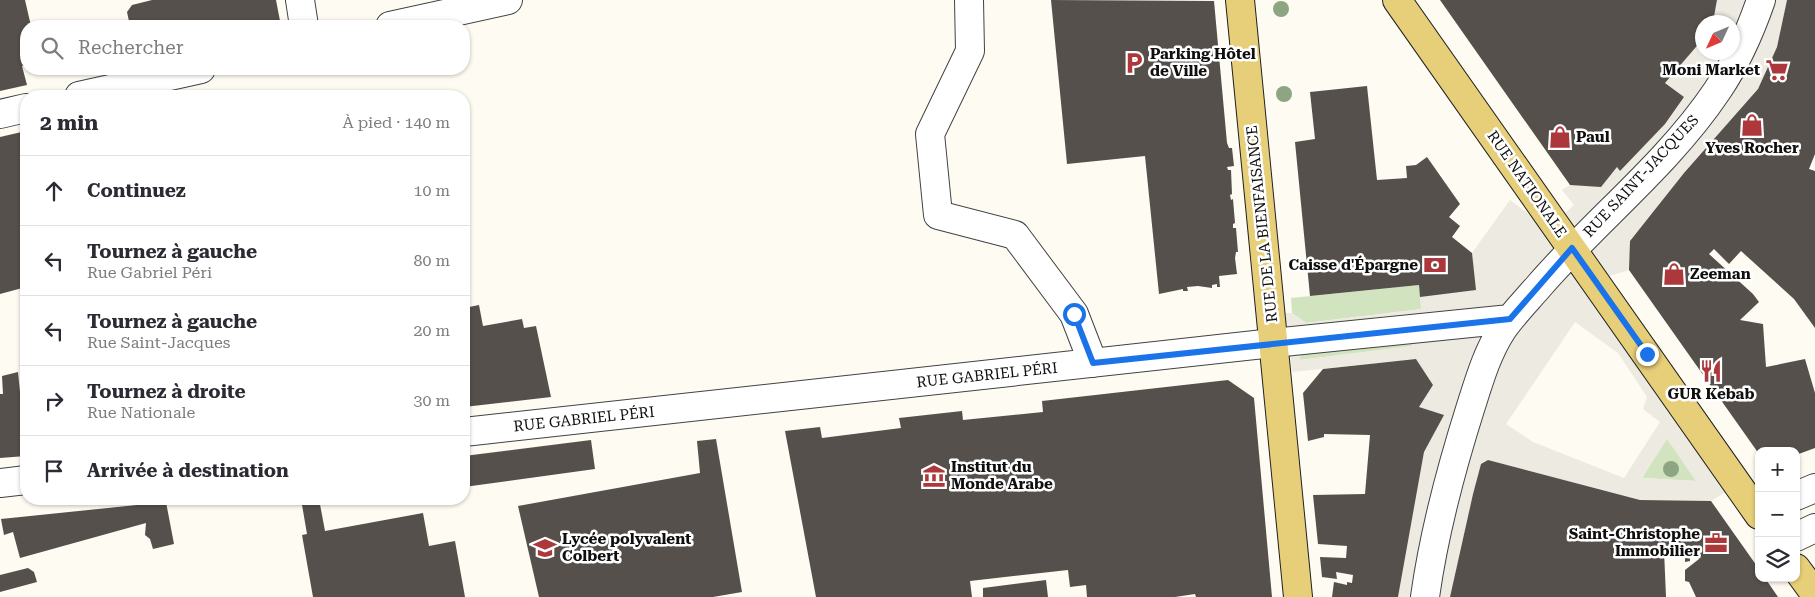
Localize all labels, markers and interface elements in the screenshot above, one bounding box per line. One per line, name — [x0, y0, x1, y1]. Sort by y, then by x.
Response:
north arrow — [1695, 15, 1740, 60]
search box — [20, 20, 470, 75]
icon: search — [38, 34, 66, 62]
text: Rechercher — [78, 36, 184, 59]
place label: Parking Hôtel de Ville — [1150, 45, 1256, 80]
parking icon: Parking Hôtel de Ville — [1121, 50, 1147, 76]
supermarket icon: Moni Market — [1764, 57, 1790, 83]
place label: Moni Market — [1662, 61, 1760, 79]
text: 2 min — [40, 111, 98, 135]
street label: RUE SAINT-JACQUES — [1580, 111, 1702, 241]
shop icon: Yves Rocher — [1739, 112, 1765, 138]
text: À pied · 140 m — [342, 113, 450, 132]
shop icon: Paul — [1547, 124, 1573, 150]
street label: RUE DE LA BIENFAISANCE — [1243, 125, 1281, 323]
street label: RUE NATIONALE — [1483, 127, 1571, 241]
place label: Paul — [1576, 128, 1610, 146]
place label: Yves Rocher — [1705, 139, 1799, 157]
icon: ahead — [40, 177, 68, 205]
text: Continuez — [87, 179, 186, 202]
text: 10 m — [413, 181, 450, 200]
text: Tournez à gauche — [87, 240, 257, 263]
icon: left — [40, 247, 68, 275]
text: 80 m — [413, 251, 450, 270]
bank icon: Caisse d'Épargne — [1422, 252, 1448, 278]
place label: Caisse d'Épargne — [1289, 255, 1418, 274]
shop icon: Zeeman — [1661, 261, 1687, 287]
text: Rue Gabriel Péri — [87, 263, 212, 282]
place label: Zeeman — [1690, 265, 1751, 283]
route start — [1063, 303, 1086, 326]
text: Tournez à gauche — [87, 310, 257, 333]
icon: left — [40, 317, 68, 345]
text: 20 m — [413, 321, 450, 340]
text: Rue Saint-Jacques — [87, 333, 230, 352]
route end — [1636, 343, 1659, 366]
restaurant icon: GUR Kebab — [1698, 358, 1724, 384]
street label: RUE GABRIEL PÉRI — [916, 359, 1058, 391]
text: Tournez à droite — [87, 380, 246, 403]
place label: GUR Kebab — [1668, 385, 1754, 403]
icon: right — [40, 387, 68, 415]
text: 30 m — [413, 391, 450, 410]
text: Rue Nationale — [87, 403, 195, 422]
street label: RUE GABRIEL PÉRI — [513, 403, 655, 435]
map controls — [1755, 447, 1800, 582]
button: + — [1755, 447, 1800, 492]
icon: arrive — [40, 457, 68, 485]
place label: Institut du Monde Arabe — [951, 458, 1053, 493]
text: Arrivée à destination — [87, 459, 289, 482]
museum icon: Institut du Monde Arabe — [921, 463, 947, 489]
button: − — [1755, 492, 1800, 537]
place label: Saint-Christophe Immobilier — [1569, 525, 1700, 560]
place label: Lycée polyvalent Colbert — [562, 530, 691, 565]
office icon: Saint-Christophe Immobilier — [1703, 530, 1729, 556]
school or university icon: Lycée polyvalent Colbert — [532, 535, 558, 561]
button: layers — [1755, 537, 1800, 582]

